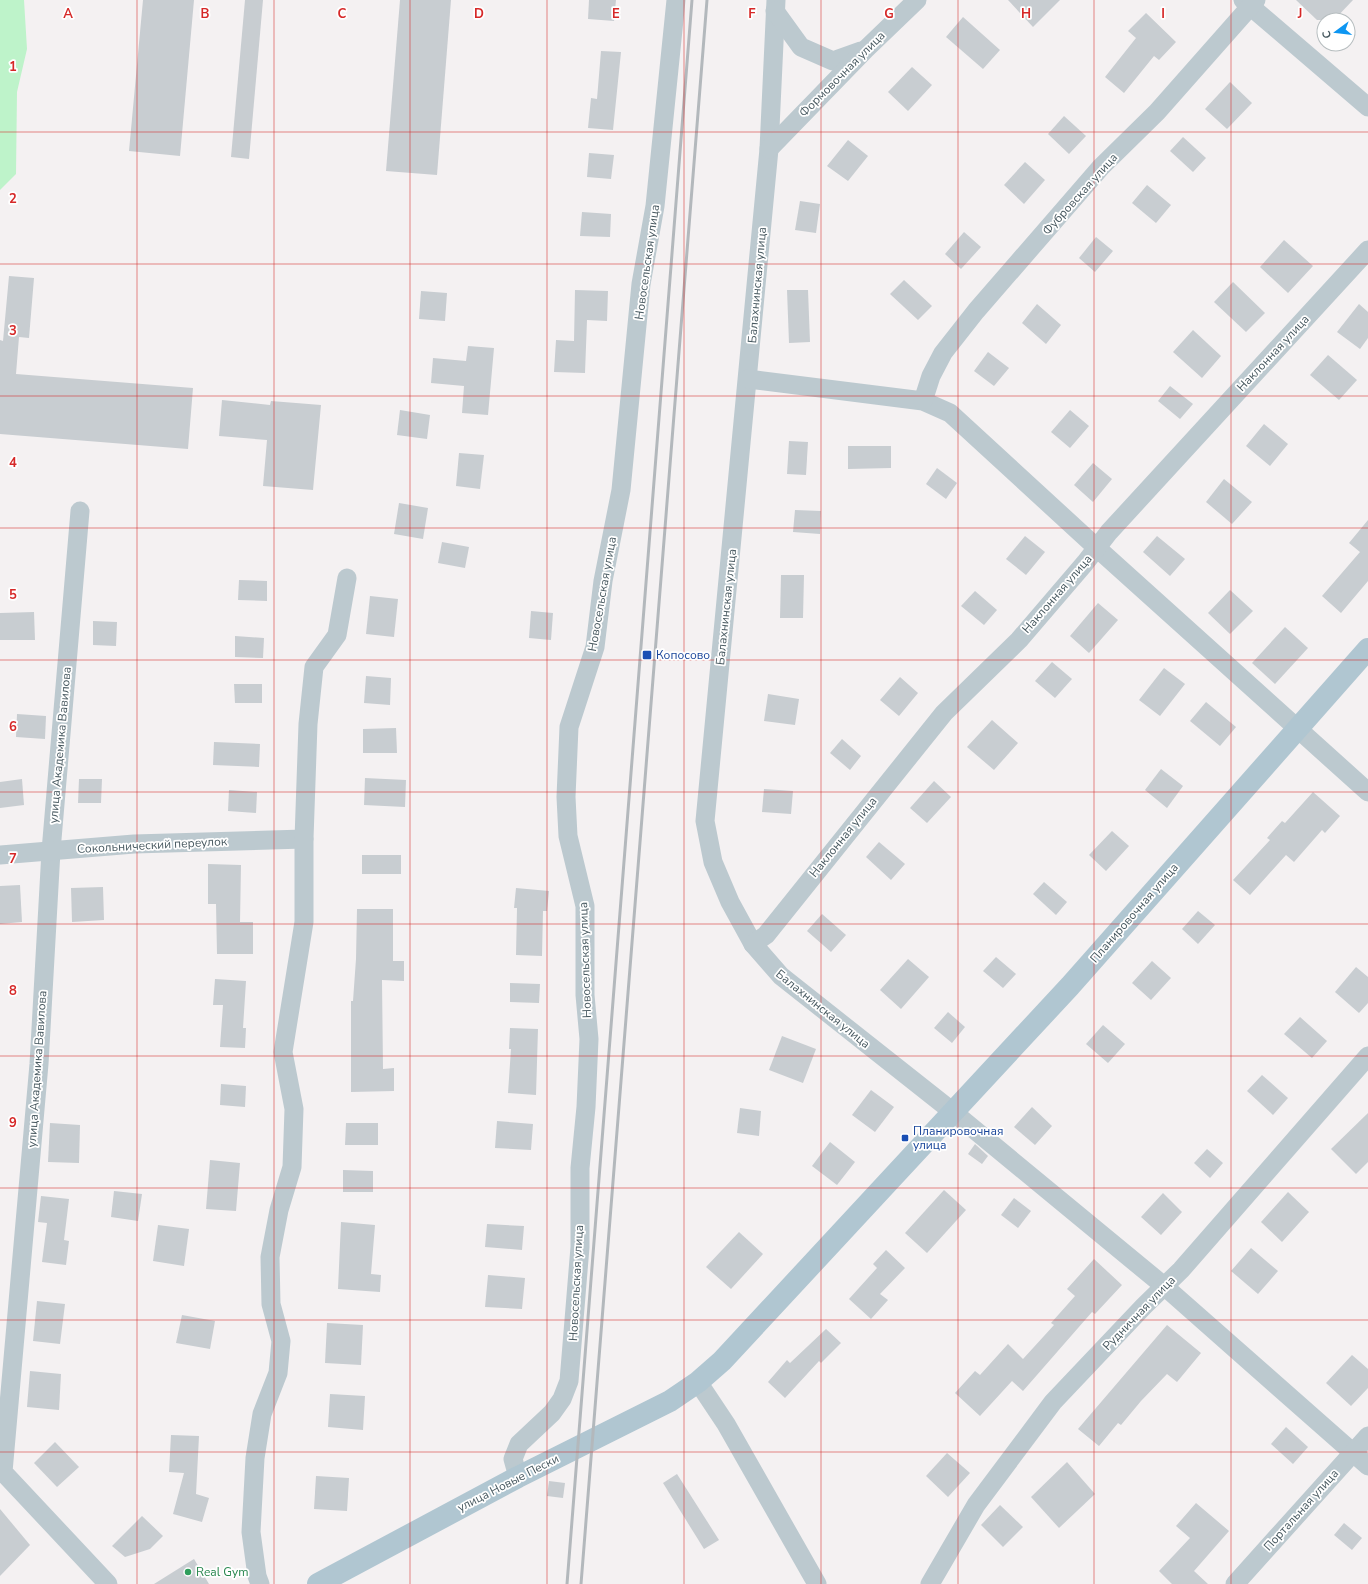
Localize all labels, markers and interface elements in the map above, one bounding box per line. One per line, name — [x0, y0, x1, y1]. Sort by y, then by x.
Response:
text: A — [63, 5, 73, 23]
text: B — [201, 5, 210, 23]
text: C — [338, 5, 347, 23]
text: D — [474, 5, 484, 23]
text: E — [612, 5, 620, 23]
text: F — [748, 5, 756, 23]
text: G — [884, 5, 894, 23]
text: H — [1021, 5, 1031, 23]
text: I — [1161, 5, 1165, 23]
text: J — [1297, 5, 1302, 23]
north arrow — [1316, 12, 1356, 52]
street label: Формовочная улица — [796, 28, 888, 120]
text: С — [1318, 28, 1335, 40]
text: 1 — [9, 58, 17, 76]
street label: Фубровская улица — [1039, 150, 1121, 238]
text: 2 — [9, 190, 17, 208]
street label: Новосельская улица — [631, 203, 663, 321]
street label: Балахнинская улица — [744, 226, 770, 344]
street label: Наклонная улица — [1233, 311, 1313, 395]
text: 3 — [9, 322, 17, 340]
text: 4 — [9, 454, 17, 472]
street label: Новосельская улица — [584, 535, 620, 653]
street label: Балахнинская улица — [712, 548, 740, 666]
street label: Наклонная улица — [1018, 551, 1096, 637]
text: 5 — [9, 586, 17, 604]
place label: Копосово — [656, 647, 710, 663]
marker: Копосово — [641, 649, 653, 661]
street label: улица Академика Вавилова — [45, 666, 75, 824]
text: 6 — [9, 718, 17, 736]
street label: Наклонная улица — [806, 793, 880, 881]
street label: Сокольнический переулок — [77, 833, 228, 857]
text: 7 — [9, 850, 17, 868]
street label: Планировочная улица — [1086, 860, 1182, 966]
street label: Новосельская улица — [575, 902, 595, 1018]
street label: Балахнинская улица — [773, 966, 873, 1052]
text: 8 — [9, 982, 17, 1000]
street label: улица Академика Вавилова — [24, 990, 50, 1148]
text: 9 — [9, 1114, 17, 1132]
place label: Планировочная улица — [913, 1123, 1003, 1153]
marker: Планировочная улица — [900, 1133, 910, 1143]
street label: Новосельская улица — [565, 1225, 587, 1341]
street label: Рудничная улица — [1099, 1272, 1179, 1354]
street label: улица Новые Пески — [454, 1450, 562, 1516]
street label: Портальная улица — [1260, 1466, 1342, 1554]
place label: Real Gym — [196, 1564, 248, 1580]
marker: Real Gym — [183, 1567, 193, 1577]

